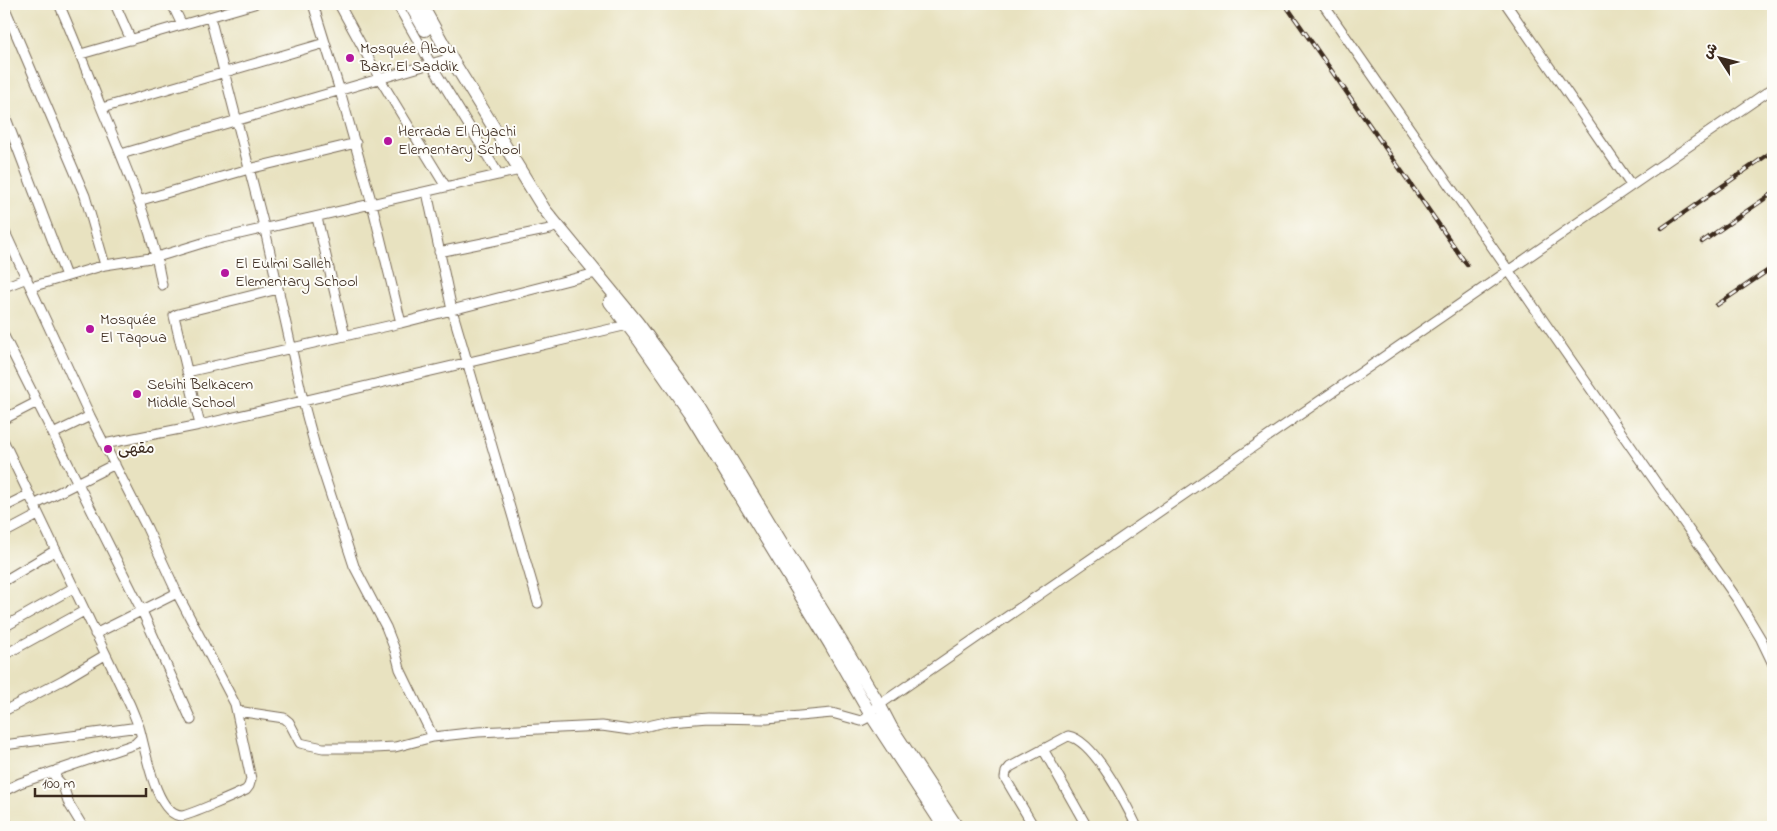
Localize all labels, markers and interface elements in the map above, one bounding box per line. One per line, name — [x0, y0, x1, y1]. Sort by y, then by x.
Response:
north arrow — [1694, 32, 1744, 82]
place label: Mosquée Abou Bakr El Saddik — [359, 37, 460, 79]
text: ش — [1698, 39, 1724, 64]
marker: Mosquée Abou Bakr El Saddik — [344, 52, 356, 64]
place label: Herrada El Ayachi Elementary School — [398, 120, 521, 162]
marker: Herrada El Ayachi Elementary School — [382, 135, 394, 147]
place label: El Eulmi Salleh Elementary School — [235, 252, 358, 294]
marker: El Eulmi Salleh Elementary School — [219, 267, 231, 279]
place label: Mosquée El Taqoua — [100, 308, 167, 350]
marker: Mosquée El Taqoua — [84, 323, 96, 335]
place label: Sebihi Belkacem Middle School — [147, 373, 253, 415]
marker: Sebihi Belkacem Middle School — [131, 388, 143, 400]
place label: مقهى — [118, 437, 155, 461]
marker: مقهى — [102, 443, 114, 455]
scale bar — [35, 766, 146, 798]
text: 100 m — [42, 773, 75, 795]

